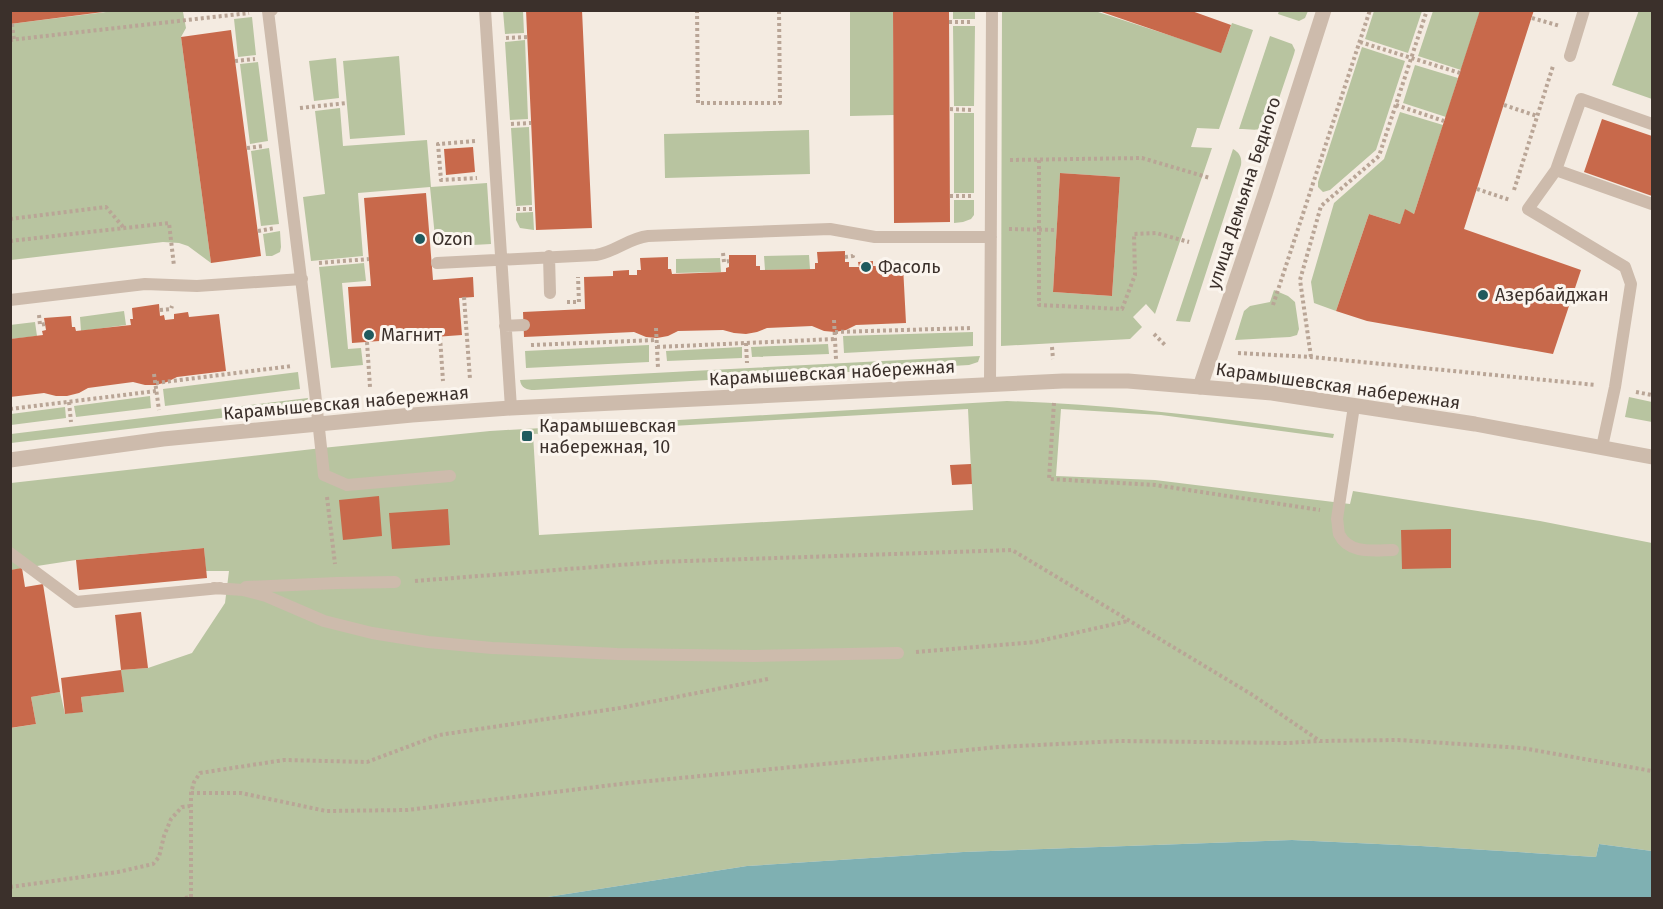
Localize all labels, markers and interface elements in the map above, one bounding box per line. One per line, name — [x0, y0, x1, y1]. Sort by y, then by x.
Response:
street label: улица Демьяна Бедного — [1202, 94, 1286, 292]
place label: Ozon — [432, 228, 473, 250]
marker: Ozon — [413, 232, 427, 246]
place label: Фасоль — [878, 256, 941, 278]
marker: Фасоль — [859, 260, 873, 274]
place label: Азербайджан — [1495, 284, 1609, 306]
marker: Азербайджан — [1476, 288, 1490, 302]
place label: Магнит — [381, 324, 443, 346]
marker: Магнит — [362, 328, 376, 342]
street label: Карамышевская набережная — [708, 356, 956, 390]
street label: Карамышевская набережная — [1214, 358, 1462, 414]
street label: Карамышевская набережная — [222, 381, 470, 425]
place label: Карамышевская набережная, 10 — [539, 415, 676, 458]
marker: Карамышевская набережная, 10 — [520, 429, 534, 443]

